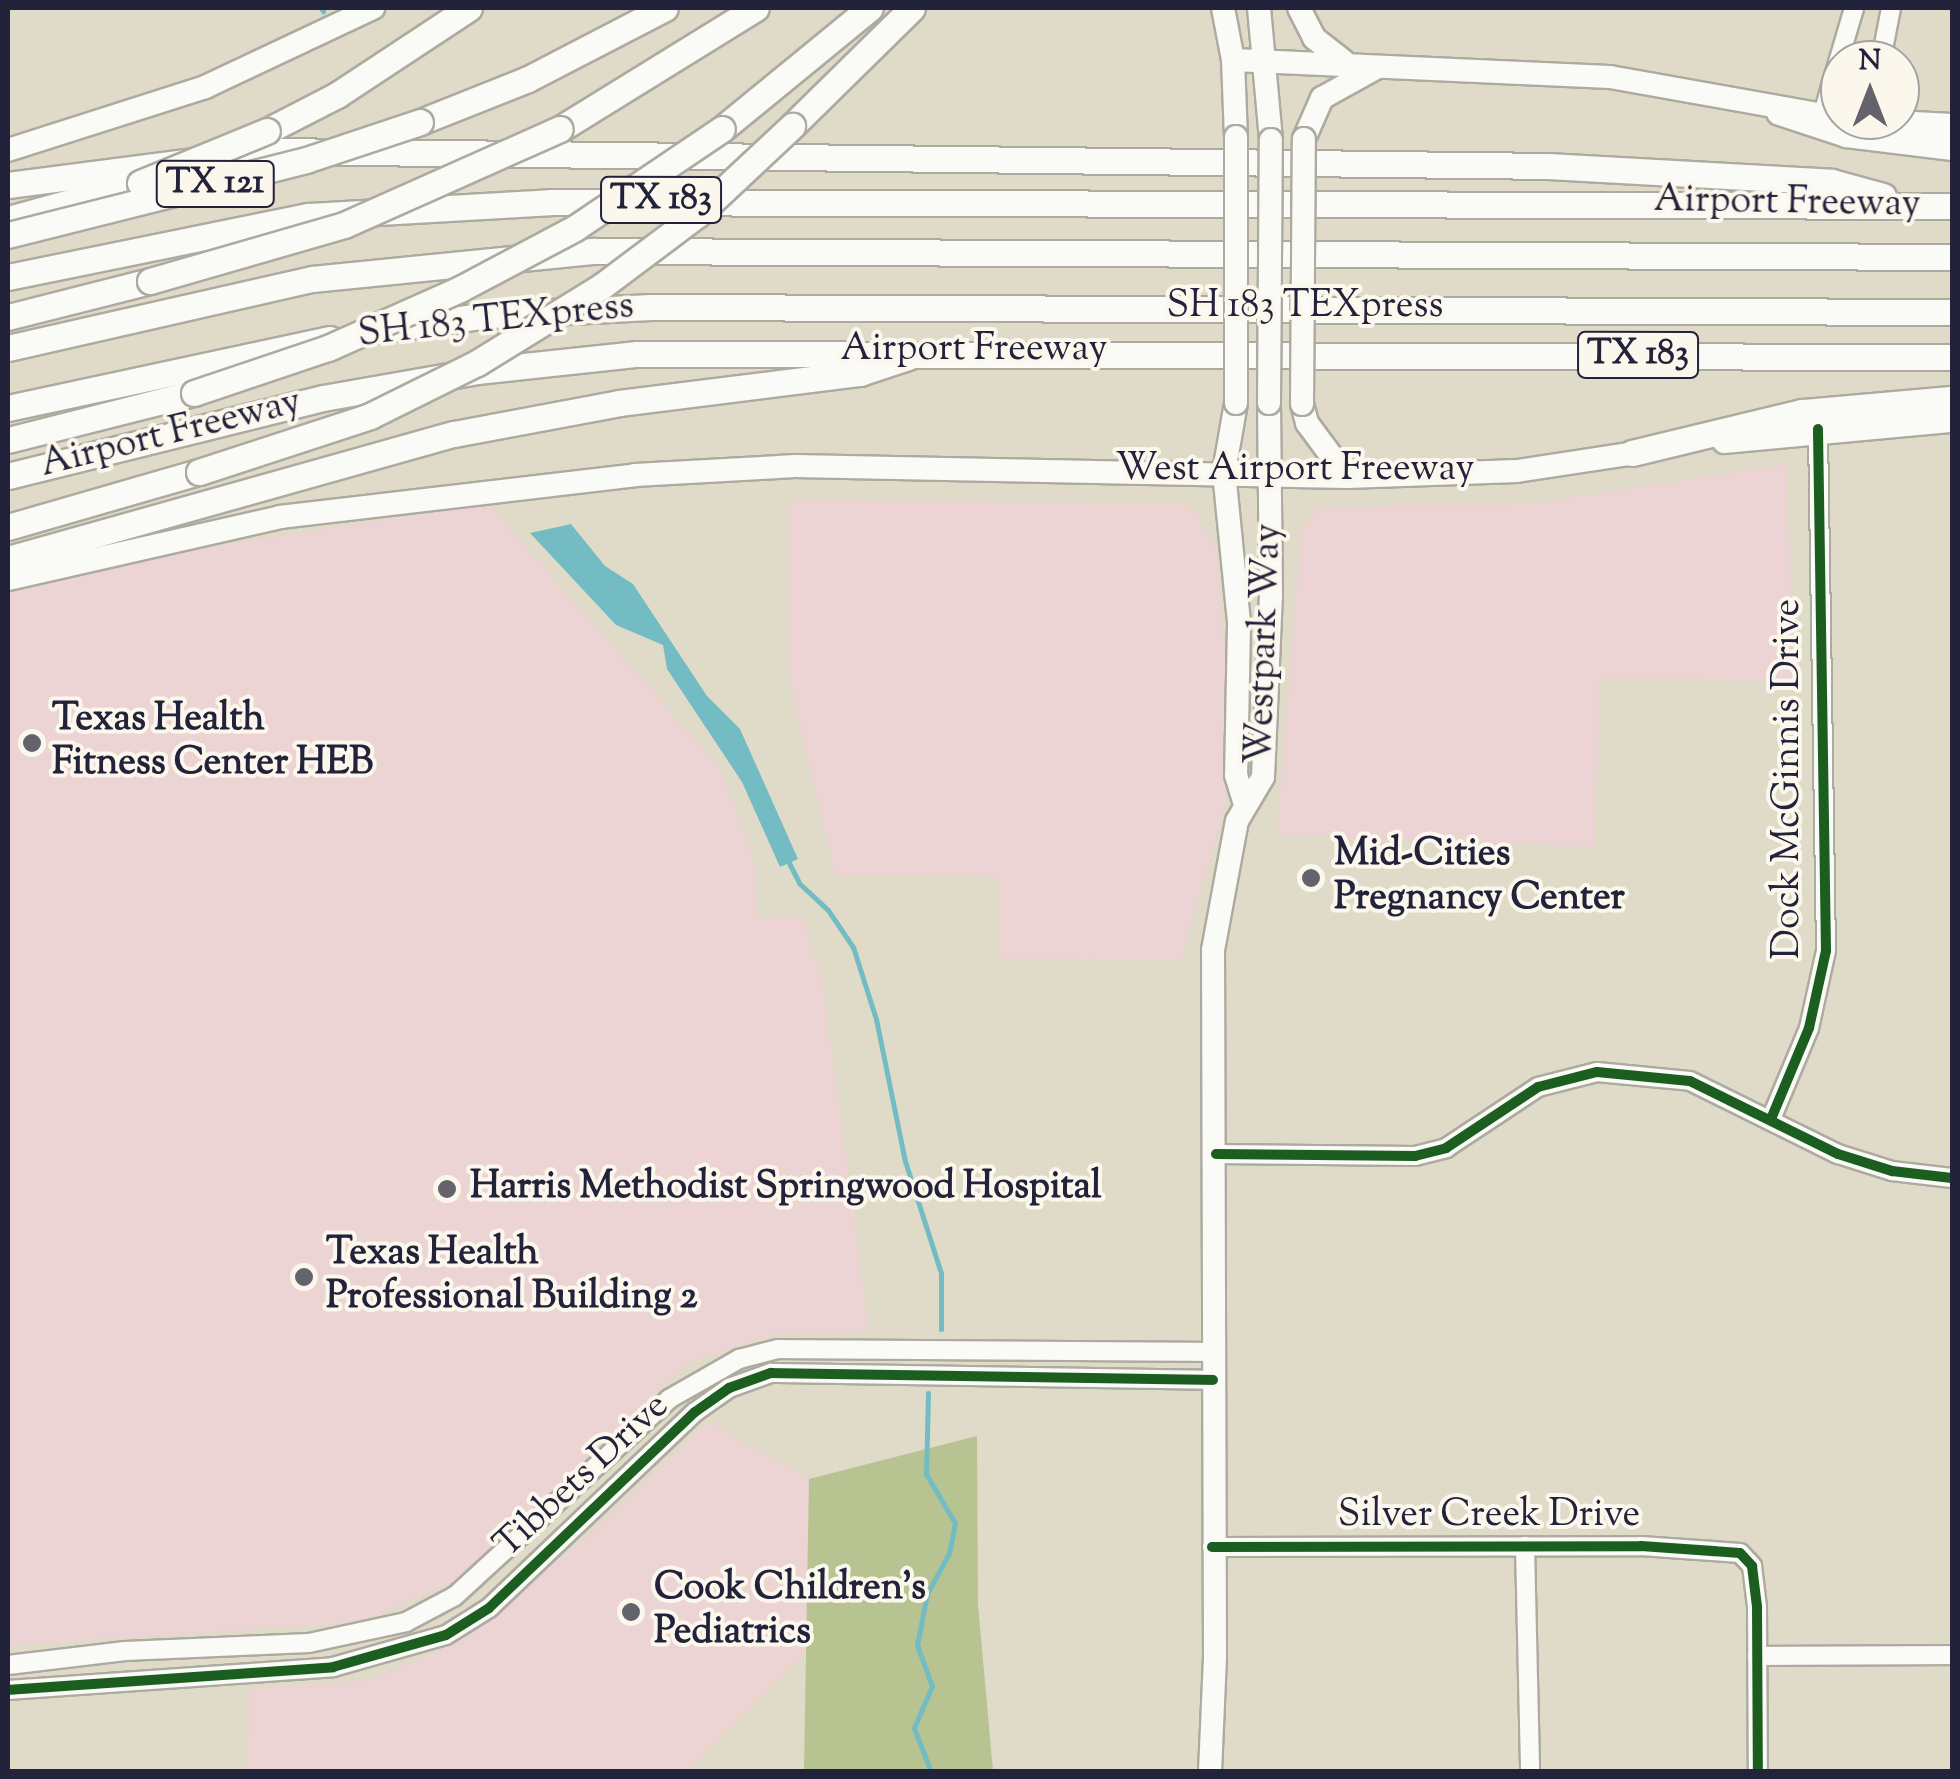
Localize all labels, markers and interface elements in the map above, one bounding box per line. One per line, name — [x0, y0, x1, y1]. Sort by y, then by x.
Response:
north arrow — [1820, 40, 1920, 140]
text: N — [1859, 42, 1881, 82]
road number: TX 121 — [155, 154, 275, 214]
road number: TX 183 — [598, 170, 724, 230]
street label: Airport Freeway — [1653, 179, 1921, 229]
street label: SH 183 TEXpress — [356, 285, 636, 359]
street label: SH 183 TEXpress — [1167, 285, 1443, 331]
road number: TX 183 — [1576, 325, 1700, 385]
street label: Airport Freeway — [841, 328, 1107, 374]
street label: Airport Freeway — [36, 381, 306, 489]
street label: West Airport Freeway — [1115, 448, 1475, 494]
street label: Westpark Way — [1239, 523, 1293, 765]
street label: Dock McGinnis Drive — [1767, 599, 1813, 959]
place label: Texas Health Fitness Center HEB — [52, 698, 373, 788]
marker: Texas Health Fitness Center HEB — [21, 732, 43, 754]
place label: Mid-Cities Pregnancy Center — [1334, 833, 1625, 922]
marker: Mid-Cities Pregnancy Center — [1298, 865, 1324, 891]
place label: Harris Methodist Springwood Hospital — [470, 1166, 1102, 1212]
marker: Harris Methodist Springwood Hospital — [434, 1176, 460, 1202]
place label: Texas Health Professional Building 2 — [326, 1232, 698, 1322]
marker: Texas Health Professional Building 2 — [291, 1264, 317, 1290]
street label: Tibbets Drive — [486, 1385, 680, 1569]
street label: Silver Creek Drive — [1338, 1494, 1640, 1540]
place label: Cook Children's Pediatrics — [654, 1567, 926, 1656]
marker: Cook Children's Pediatrics — [618, 1599, 644, 1625]

